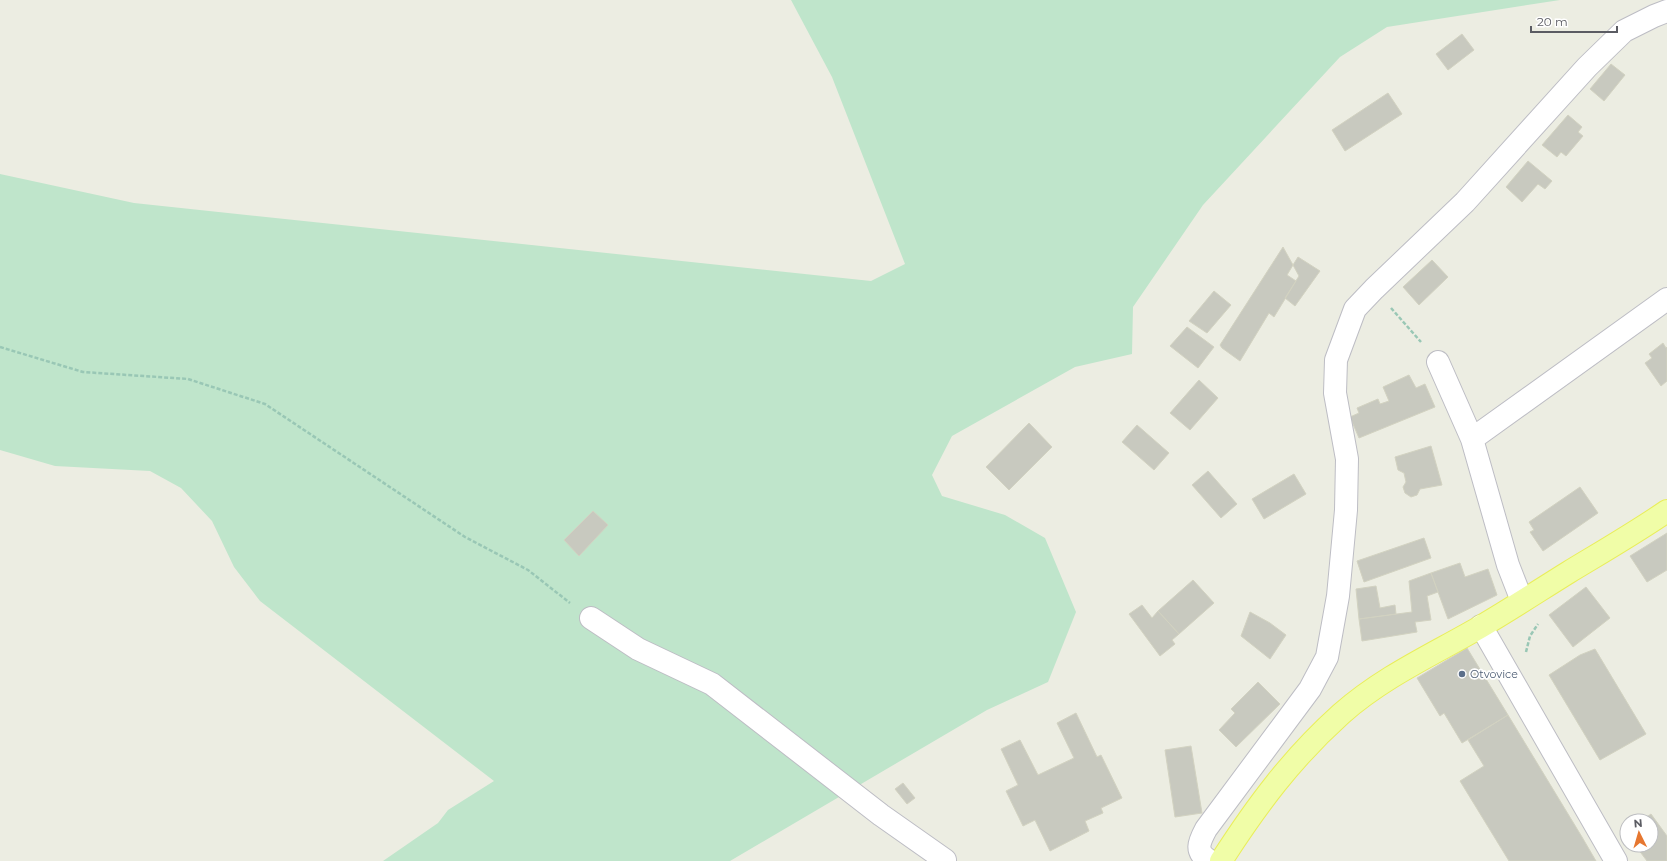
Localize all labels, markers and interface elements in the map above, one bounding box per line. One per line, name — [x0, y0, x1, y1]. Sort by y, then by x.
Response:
scale bar — [1531, 8, 1617, 34]
text: 20 m — [1537, 14, 1568, 29]
place label: Otvovice — [1470, 667, 1518, 681]
marker: Otvovice — [1457, 669, 1467, 679]
north arrow — [1619, 813, 1659, 853]
text: N — [1633, 816, 1643, 830]

